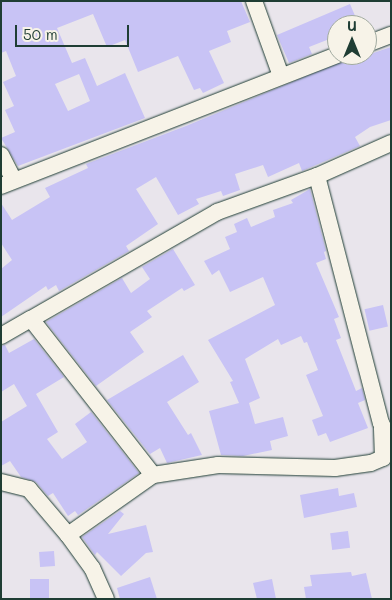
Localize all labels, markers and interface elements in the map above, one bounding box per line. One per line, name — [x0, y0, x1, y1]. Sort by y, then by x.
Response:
scale bar — [18, 15, 131, 47]
north arrow — [327, 15, 377, 65]
text: U — [347, 16, 357, 35]
text: 50 m — [23, 24, 58, 44]

